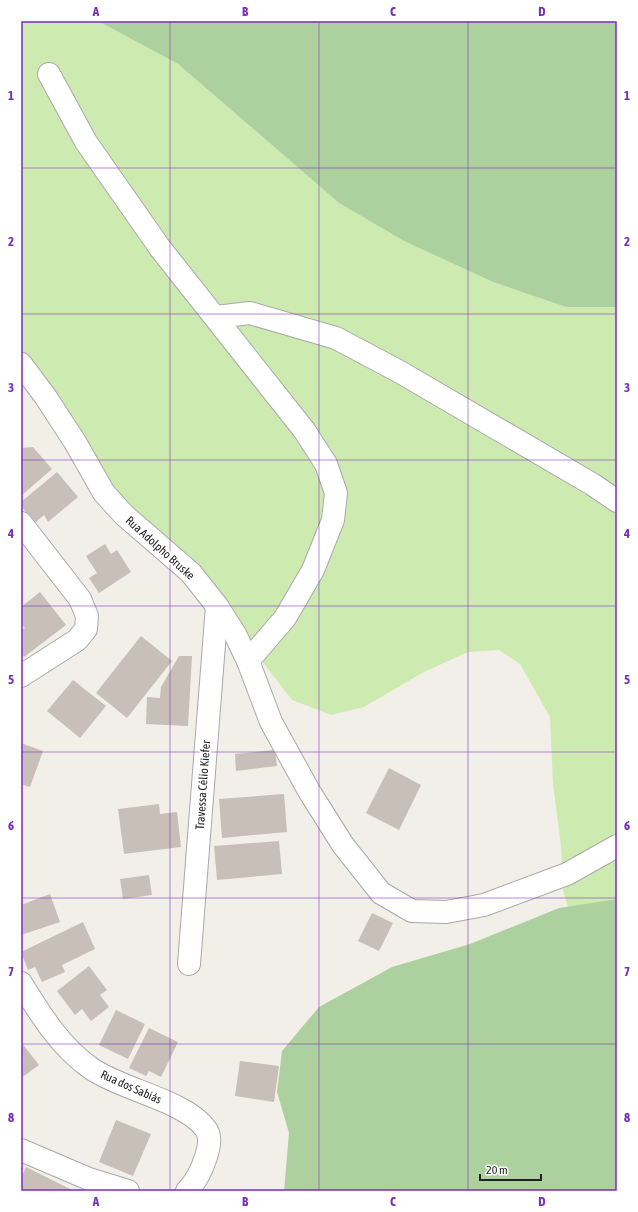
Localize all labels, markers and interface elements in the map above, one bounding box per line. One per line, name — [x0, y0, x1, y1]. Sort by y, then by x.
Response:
text: A — [92, 4, 100, 19]
text: B — [242, 4, 249, 19]
text: C — [390, 4, 396, 19]
text: D — [538, 4, 546, 19]
text: 1 — [8, 88, 14, 103]
text: 1 — [624, 88, 630, 103]
text: 2 — [8, 234, 14, 249]
text: 2 — [624, 234, 630, 249]
text: 3 — [8, 380, 14, 395]
text: 3 — [624, 380, 630, 395]
street label: Rua Adolpho Bruske — [123, 513, 197, 583]
text: 4 — [7, 526, 14, 541]
text: 4 — [623, 526, 630, 541]
text: 5 — [8, 672, 14, 687]
text: 5 — [624, 672, 630, 687]
street label: Travessa Célio Kiefer — [193, 739, 213, 830]
text: 6 — [8, 818, 14, 833]
text: 6 — [624, 818, 630, 833]
text: 7 — [8, 964, 14, 979]
text: 7 — [624, 964, 630, 979]
street label: Rua dos Sabiás — [98, 1067, 164, 1107]
text: 8 — [8, 1110, 14, 1125]
text: 8 — [624, 1110, 630, 1125]
scale bar — [480, 1156, 541, 1182]
text: 20 m — [486, 1163, 508, 1177]
text: A — [92, 1194, 100, 1209]
text: B — [242, 1194, 249, 1209]
text: C — [390, 1194, 396, 1209]
text: D — [538, 1194, 546, 1209]

